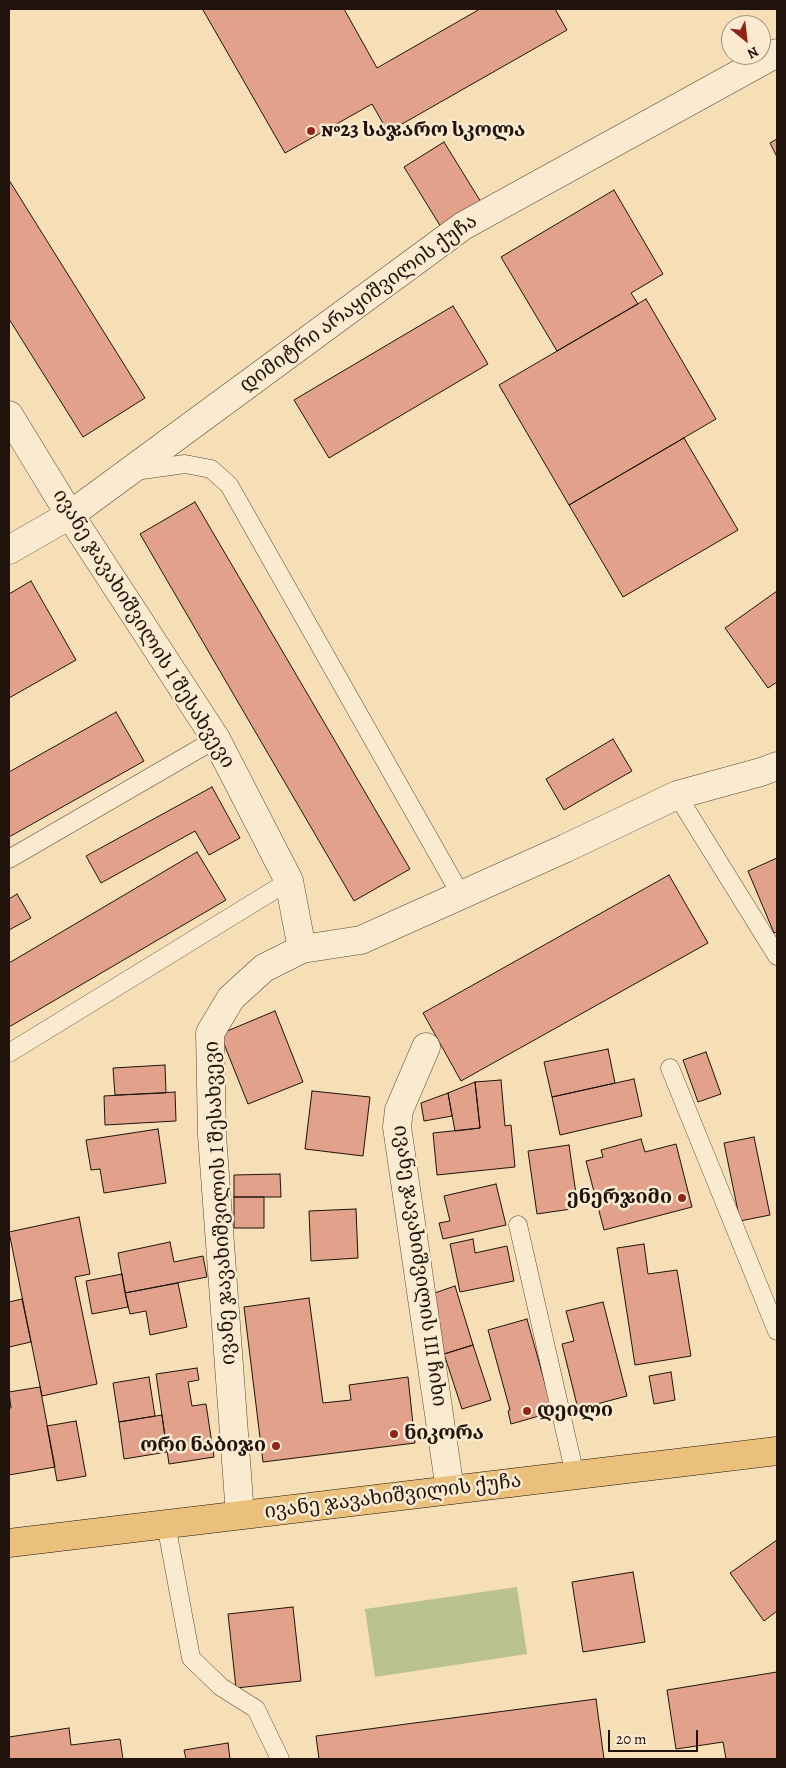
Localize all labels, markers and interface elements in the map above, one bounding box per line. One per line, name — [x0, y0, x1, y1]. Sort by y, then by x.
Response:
north arrow — [721, 15, 771, 65]
text: N — [744, 42, 762, 63]
place label: №23 საჯარო სკოლა — [321, 119, 525, 143]
marker: №23 საჯარო სკოლა — [305, 125, 317, 137]
street label: დიმიტრი არაყიშვილის ქუჩა — [236, 210, 482, 398]
street label: ივანე ჯავახიშვილის I შესახვევი — [47, 485, 239, 773]
street label: ივანე ჯავახიშვილის I შესახვევი — [201, 1040, 241, 1366]
street label: ივანე ჯავახიშვილის III ჩიხი — [387, 1124, 451, 1408]
place label: ენერჯიმი — [567, 1186, 672, 1210]
marker: ენერჯიმი — [676, 1192, 688, 1204]
place label: დეილი — [537, 1399, 613, 1423]
marker: დეილი — [521, 1405, 533, 1417]
place label: ნიკორა — [404, 1422, 484, 1446]
marker: ნიკორა — [388, 1428, 400, 1440]
place label: ორი ნაბიჯი — [140, 1434, 266, 1458]
marker: ორი ნაბიჯი — [270, 1440, 282, 1452]
street label: ივანე ჯავახიშვილის ქუჩა — [263, 1469, 523, 1525]
scale bar — [611, 1720, 701, 1752]
text: 20 m — [616, 1729, 647, 1749]

